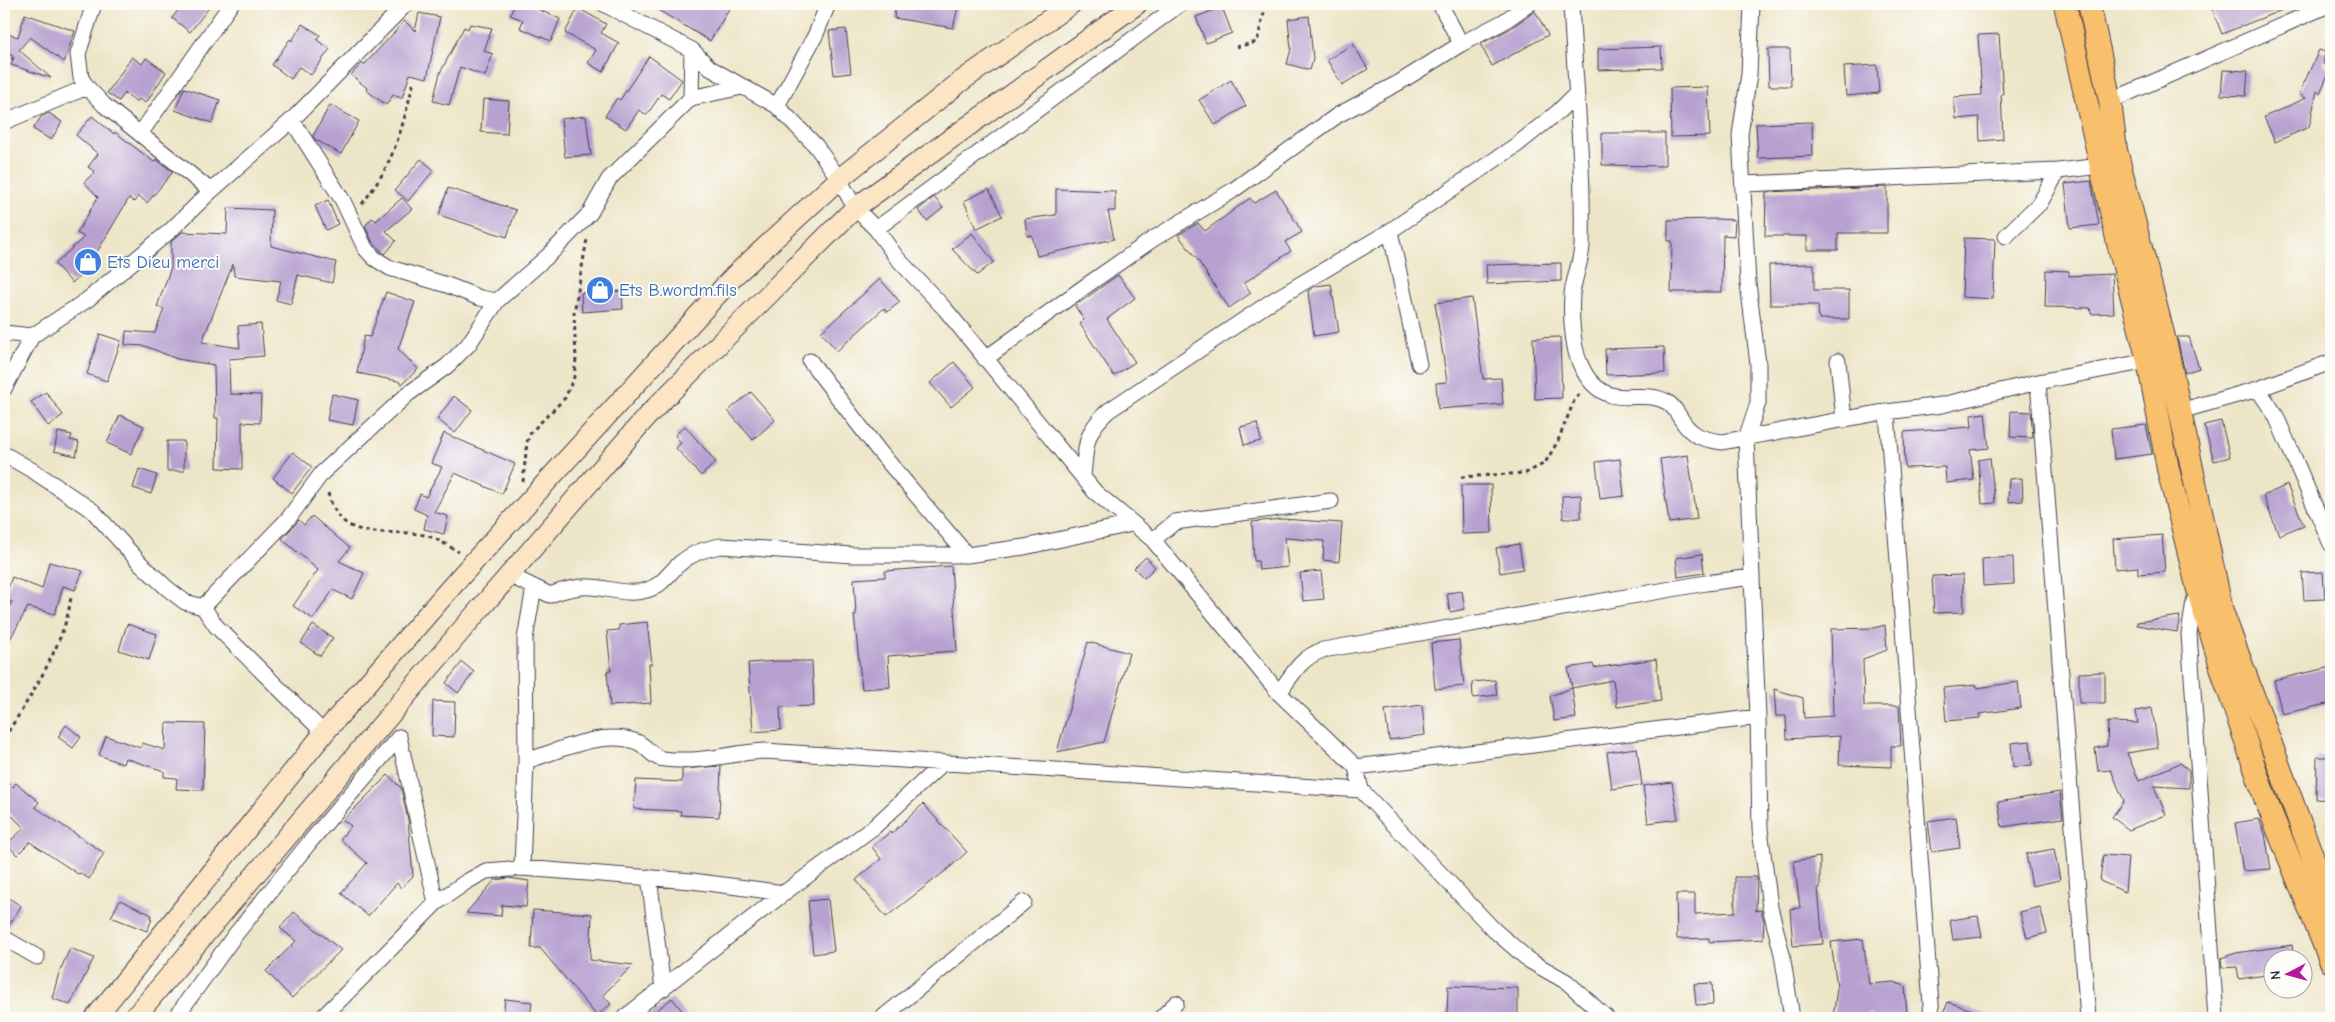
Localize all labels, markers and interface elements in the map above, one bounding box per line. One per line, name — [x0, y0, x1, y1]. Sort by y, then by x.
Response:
shop icon: Ets Dieu merci — [73, 247, 103, 277]
place label: Ets Dieu merci — [107, 252, 219, 273]
shop icon: Ets B.wordm.fils — [585, 275, 615, 305]
place label: Ets B.wordm.fils — [619, 280, 737, 301]
north arrow — [2262, 950, 2312, 1000]
text: N — [2267, 970, 2284, 981]

